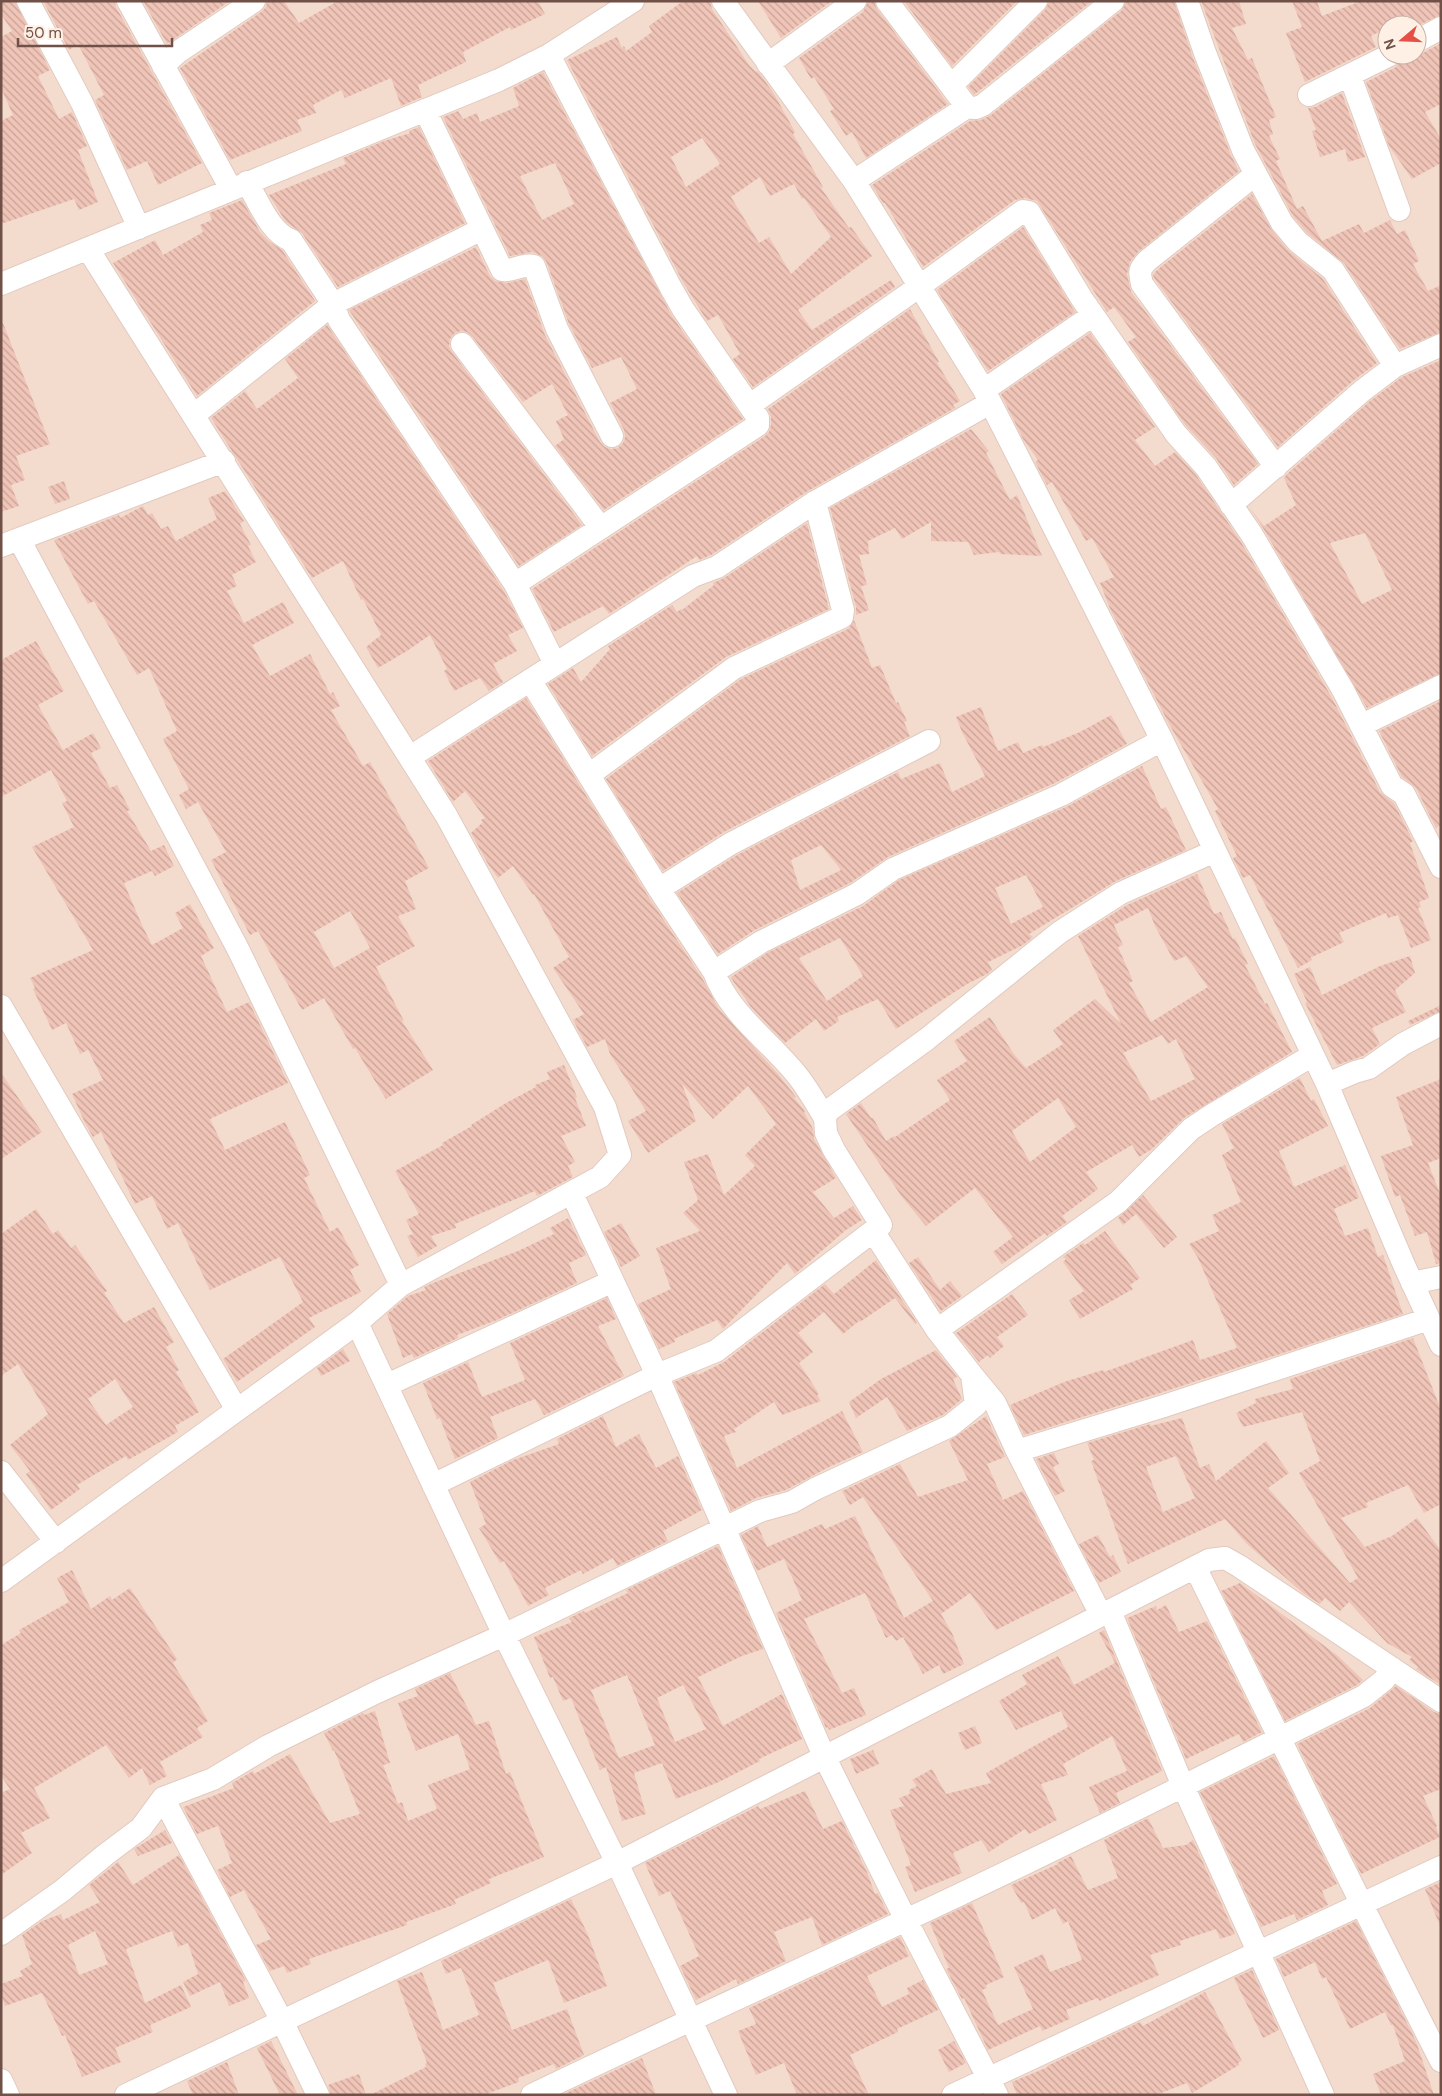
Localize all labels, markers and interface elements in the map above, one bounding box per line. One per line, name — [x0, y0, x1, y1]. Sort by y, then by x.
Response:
scale bar — [18, 15, 171, 47]
north arrow — [1377, 15, 1427, 65]
text: 50 m — [25, 23, 62, 43]
text: N — [1380, 36, 1400, 52]

